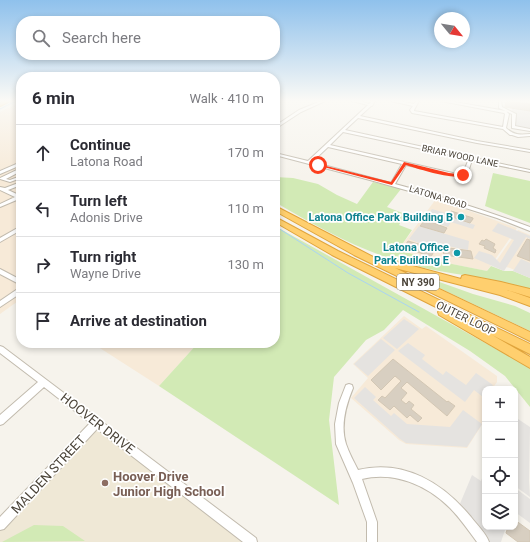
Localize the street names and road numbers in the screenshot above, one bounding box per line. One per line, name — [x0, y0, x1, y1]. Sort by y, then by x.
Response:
street label: BRIAR WOOD LANE — [421, 143, 499, 169]
street label: LATONA ROAD — [408, 183, 468, 211]
road number: NY 390 — [397, 274, 439, 290]
street label: OUTER LOOP — [434, 298, 498, 338]
street label: HOOVER DRIVE — [58, 390, 138, 457]
street label: MALDEN STREET — [8, 432, 89, 517]

